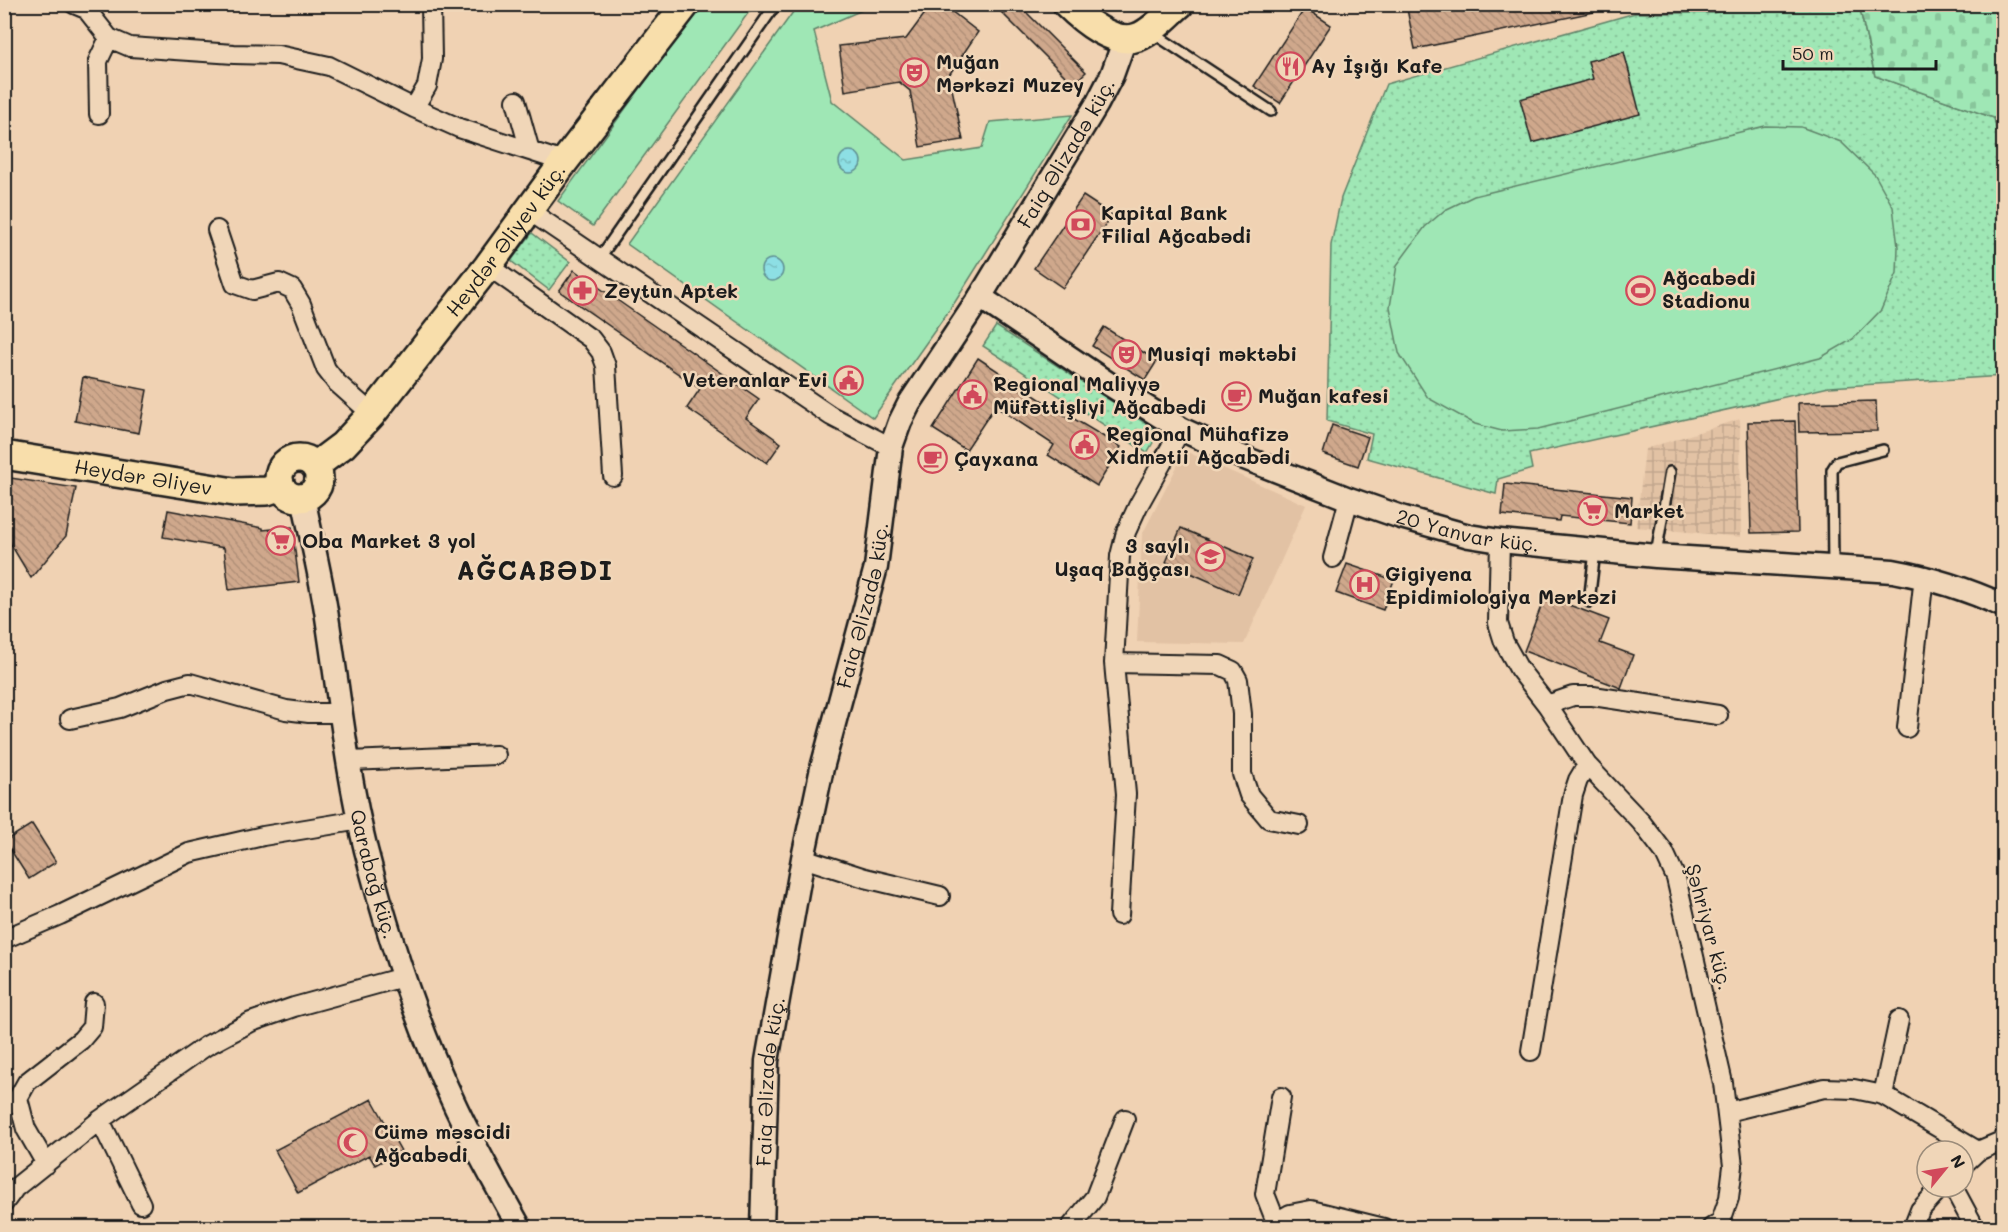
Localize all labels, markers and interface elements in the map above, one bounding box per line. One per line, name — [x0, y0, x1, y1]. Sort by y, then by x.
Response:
scale bar — [1783, 33, 1936, 71]
text: 50 m — [1792, 41, 1834, 65]
place label: Muğan Mərkəzi Muzey — [936, 48, 1084, 97]
restaurant icon: Ay İşığı Kafe — [1274, 50, 1306, 82]
place label: Ay İşığı Kafe — [1311, 52, 1442, 79]
theatre icon: Muğan Mərkəzi Muzey — [899, 57, 931, 89]
street label: Faiq Əlizadə küç. — [1011, 73, 1120, 233]
street label: Heydər Əliyev küç. — [439, 158, 571, 321]
place label: Kapital Bank Filial Ağcabədi — [1101, 199, 1252, 248]
bank icon: Kapital Bank Filial Ağcabədi — [1064, 208, 1096, 240]
place label: Ağcabədi Stadionu — [1662, 264, 1756, 313]
sports icon: Ağcabədi Stadionu — [1625, 274, 1657, 306]
pharmacy icon: Zeytun Aptek — [567, 275, 599, 307]
place label: Zeytun Aptek — [604, 277, 738, 303]
theatre icon: Musiqi məktəbi — [1110, 338, 1142, 370]
place label: Musiqi məktəbi — [1147, 340, 1297, 366]
public building icon: Veteranlar Evi — [833, 364, 865, 396]
place label: Veteranlar Evi — [682, 366, 828, 392]
place label: Regional Maliyyə Müfəttişliyi Ağcabədi — [993, 370, 1207, 420]
public building icon: Regional Maliyyə Müfəttişliyi Ağcabədi — [956, 379, 988, 411]
cafe icon: Muğan kafesi — [1221, 380, 1253, 412]
place label: Muğan kafesi — [1258, 382, 1389, 408]
place label: Regional Mühafizə Xidmətii Ağcabədi — [1106, 420, 1291, 469]
public building icon: Regional Mühafizə Xidmətii Ağcabədi — [1069, 429, 1101, 461]
cafe icon: Çayxana — [917, 443, 949, 475]
place label: Çayxana — [954, 445, 1039, 471]
street label: Heydər Əliyev — [73, 453, 214, 500]
supermarket icon: Market — [1577, 495, 1609, 527]
place label: Market — [1614, 497, 1685, 523]
street label: 20 Yanvar küç. — [1394, 502, 1540, 557]
street label: Faiq Əlizadə küç. — [830, 521, 893, 691]
supermarket icon: Oba Market 3 yol — [265, 525, 297, 557]
place label: Oba Market 3 yol — [302, 527, 476, 553]
place label: 3 saylı Uşaq Bağçası — [1054, 532, 1190, 582]
school or university icon: 3 saylı Uşaq Bağçası — [1195, 541, 1227, 573]
district label: AĞCABƏDI — [456, 553, 614, 587]
place label: Gigiyena Epidimiologiya Mərkəzi — [1385, 560, 1617, 609]
hospital icon: Gigiyena Epidimiologiya Mərkəzi — [1348, 569, 1380, 601]
street label: Qarabağ küç. — [345, 807, 404, 942]
street label: Şəhriyar küç. — [1681, 861, 1739, 993]
street label: Faiq Əlizadə küç. — [750, 994, 790, 1167]
place label: Cümə məscidi Ağcabədi — [374, 1118, 511, 1167]
mosque icon: Cümə məscidi Ağcabədi — [337, 1127, 369, 1159]
north arrow — [1915, 1139, 1975, 1199]
text: N — [1946, 1151, 1971, 1172]

